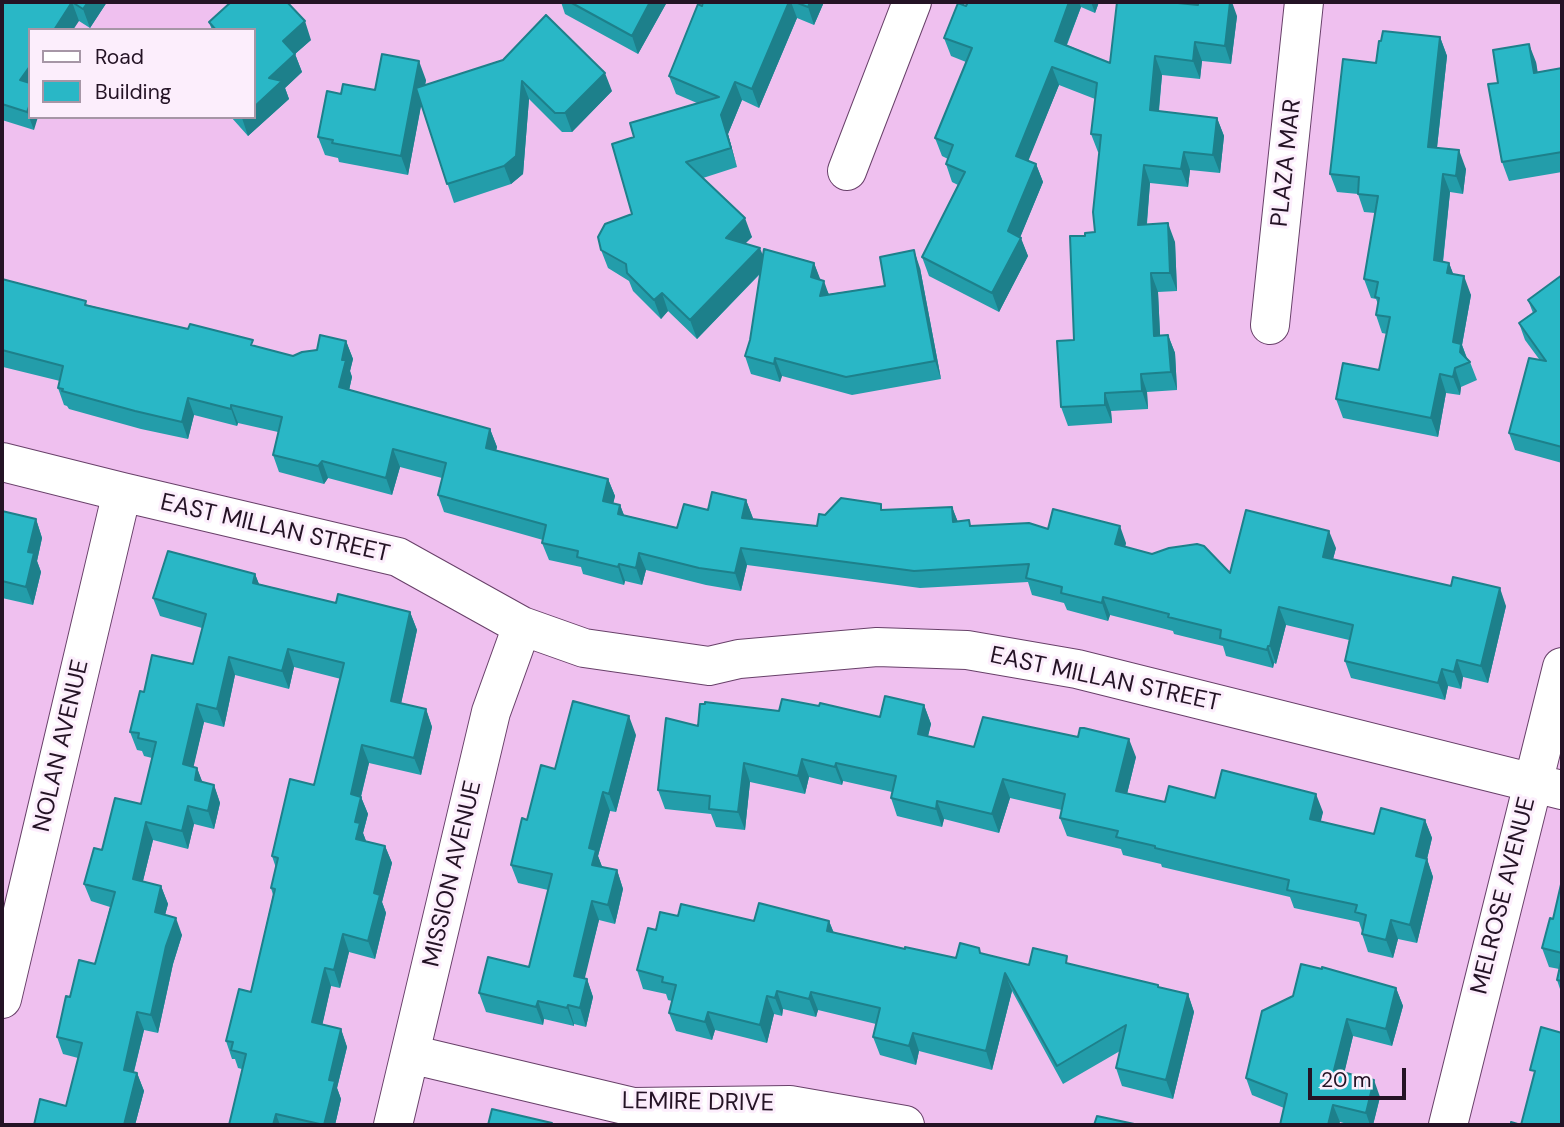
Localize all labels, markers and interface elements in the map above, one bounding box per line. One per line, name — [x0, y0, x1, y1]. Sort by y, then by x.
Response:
legend — [28, 28, 256, 119]
text: Road — [95, 43, 144, 71]
text: Building — [95, 78, 171, 106]
street label: PLAZA MAR — [1266, 98, 1308, 228]
street label: EAST MILLAN STREET — [157, 489, 393, 569]
street label: EAST MILLAN STREET — [987, 642, 1223, 718]
street label: NOLAN AVENUE — [28, 657, 96, 835]
street label: MISSION AVENUE — [418, 778, 488, 970]
street label: MELROSE AVENUE — [1466, 794, 1542, 998]
scale bar — [1312, 1054, 1410, 1098]
text: 20 m — [1321, 1066, 1372, 1094]
street label: LEMIRE DRIVE — [622, 1087, 774, 1119]

